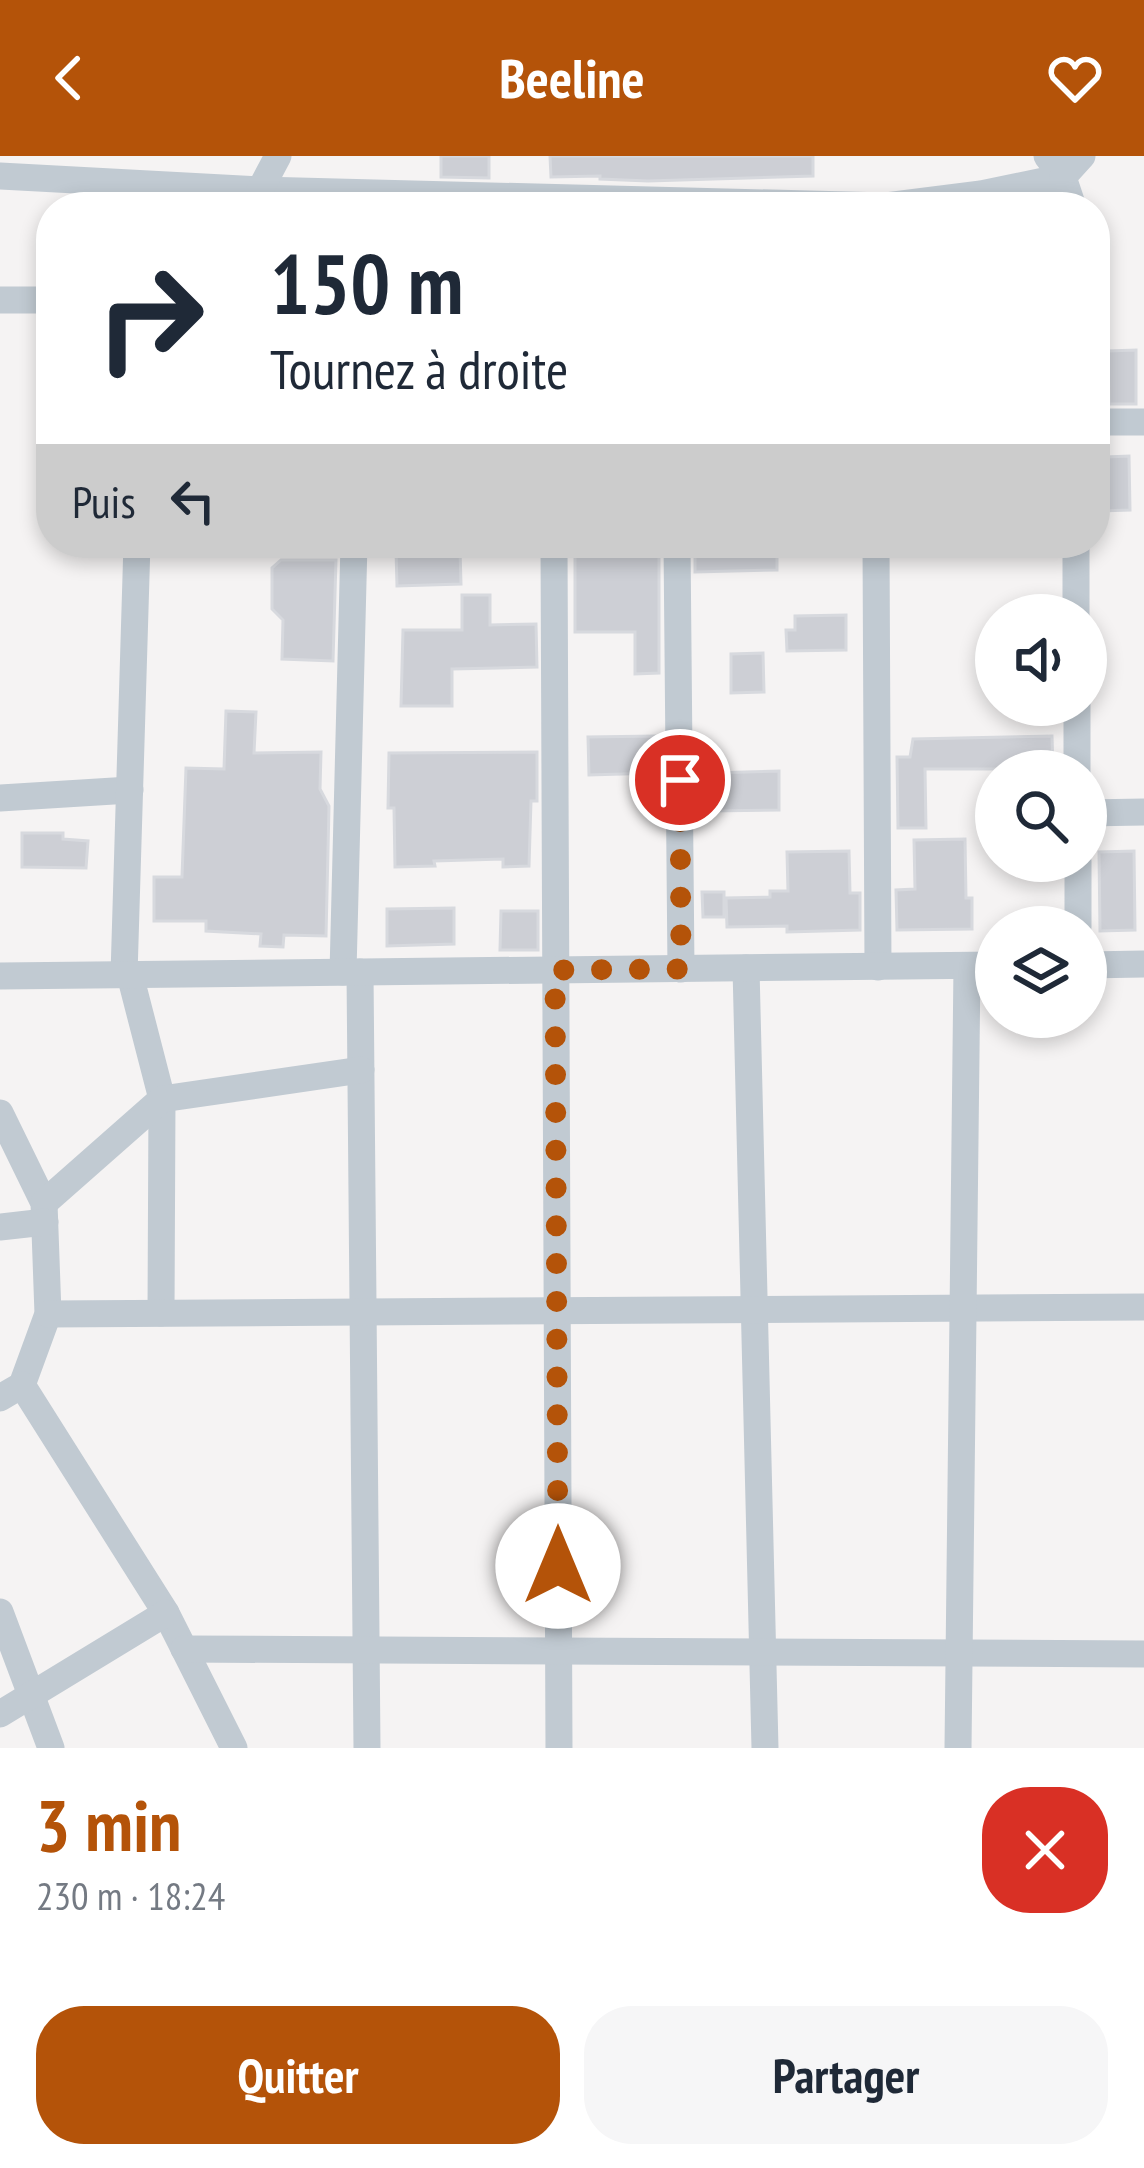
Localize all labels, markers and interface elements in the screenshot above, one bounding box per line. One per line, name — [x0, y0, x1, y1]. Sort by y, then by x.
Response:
text: Beeline — [499, 43, 645, 113]
icon: back — [36, 45, 102, 111]
icon: heart — [1042, 45, 1108, 111]
text: 150 m — [270, 228, 463, 337]
icon: right — [72, 240, 228, 396]
text: Tournez à droite — [270, 334, 568, 404]
icon: left — [160, 468, 226, 534]
text: Puis — [72, 472, 136, 530]
map controls — [975, 594, 1107, 1038]
button: sound — [975, 594, 1107, 726]
pin — [629, 729, 731, 831]
icon: arrive — [647, 747, 713, 813]
button: search — [975, 750, 1107, 882]
button: layers — [975, 906, 1107, 1038]
position arrow — [495, 1503, 621, 1629]
text: 3 min — [36, 1778, 181, 1871]
button: close — [982, 1787, 1108, 1913]
text: 230 m · 18:24 — [36, 1870, 225, 1921]
button: Quitter — [36, 2006, 560, 2144]
button: Partager — [584, 2006, 1108, 2144]

